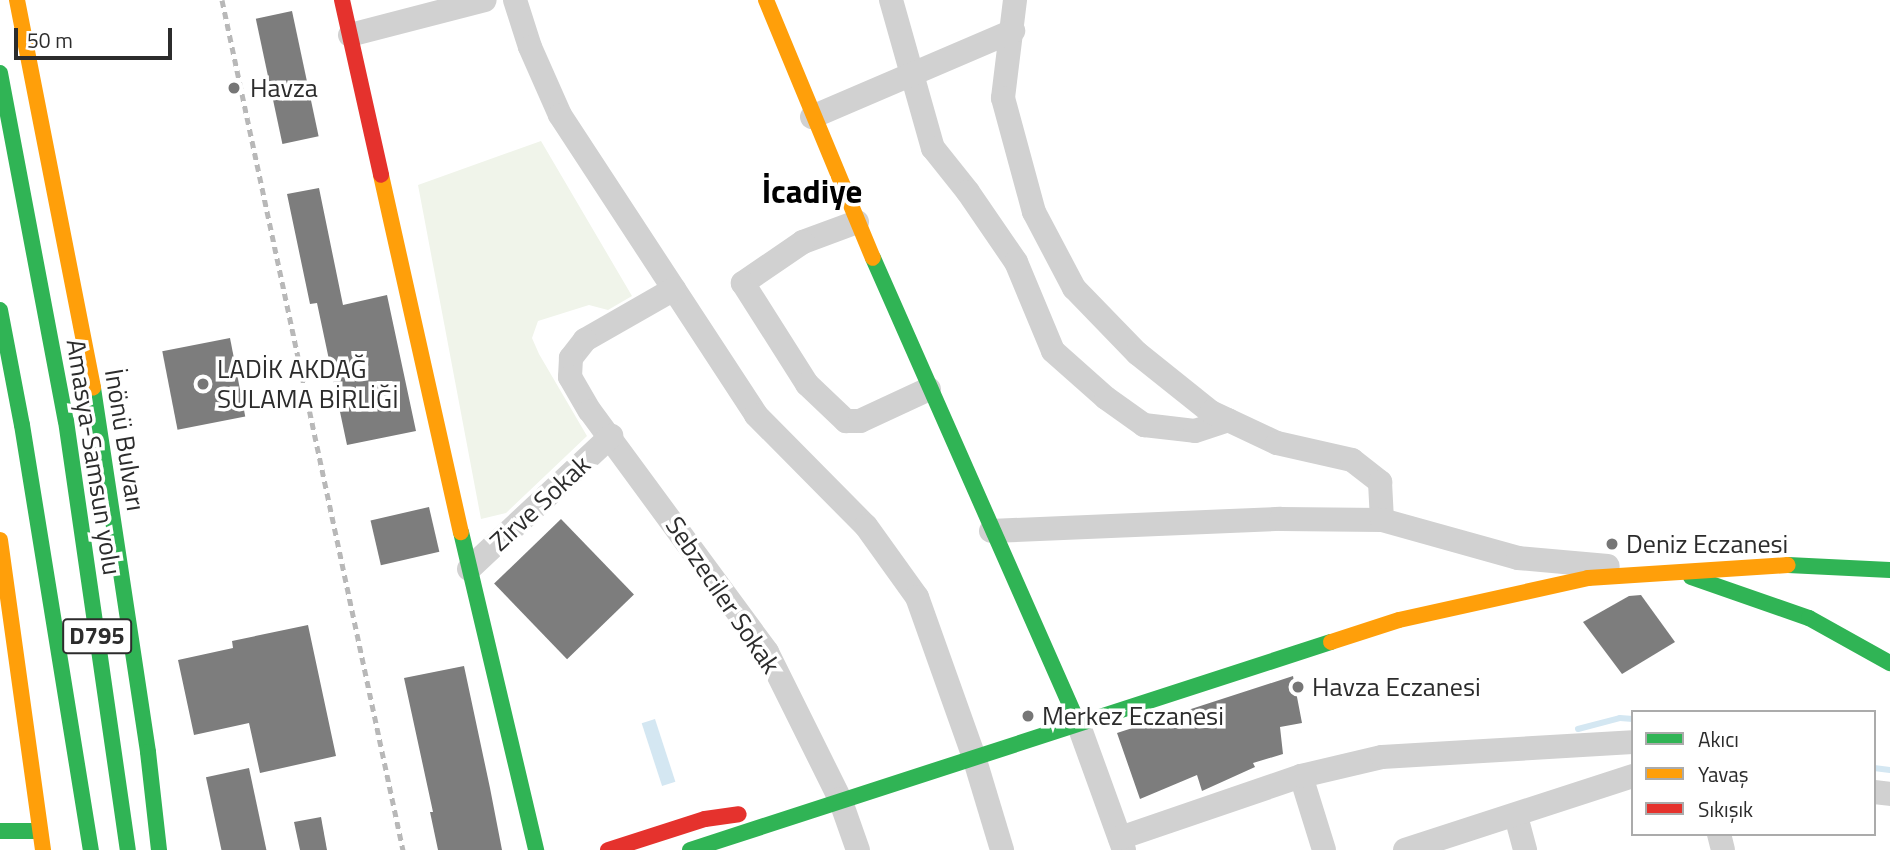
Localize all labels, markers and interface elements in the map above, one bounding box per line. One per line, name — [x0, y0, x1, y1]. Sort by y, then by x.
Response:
scale bar — [18, 14, 175, 58]
text: 50 m — [27, 24, 73, 56]
place label: Havza — [250, 72, 318, 104]
marker: Havza — [224, 78, 244, 98]
district label: İcadiye — [762, 172, 862, 212]
street label: Amasya-Samsun yolu — [60, 337, 128, 577]
place label: LADİK AKDAĞ SULAMA BİRLİĞİ — [217, 353, 399, 414]
street label: İnönü Bulvarı — [98, 367, 152, 513]
marker: LADİK AKDAĞ SULAMA BİRLİĞİ — [195, 376, 211, 392]
street label: Zirve Sokak — [483, 449, 597, 557]
street label: Sebzeciler Sokak — [659, 511, 787, 679]
place label: Deniz Eczanesi — [1626, 528, 1788, 560]
marker: Deniz Eczanesi — [1604, 536, 1620, 552]
road number: D795 — [62, 616, 132, 656]
place label: Havza Eczanesi — [1312, 671, 1481, 703]
marker: Havza Eczanesi — [1290, 679, 1306, 695]
place label: Merkez Eczanesi — [1042, 700, 1224, 732]
marker: Merkez Eczanesi — [1020, 708, 1036, 724]
legend — [1631, 710, 1876, 836]
text: Akıcı — [1698, 723, 1739, 755]
text: Yavaş — [1698, 758, 1749, 790]
text: Sıkışık — [1698, 793, 1753, 825]

